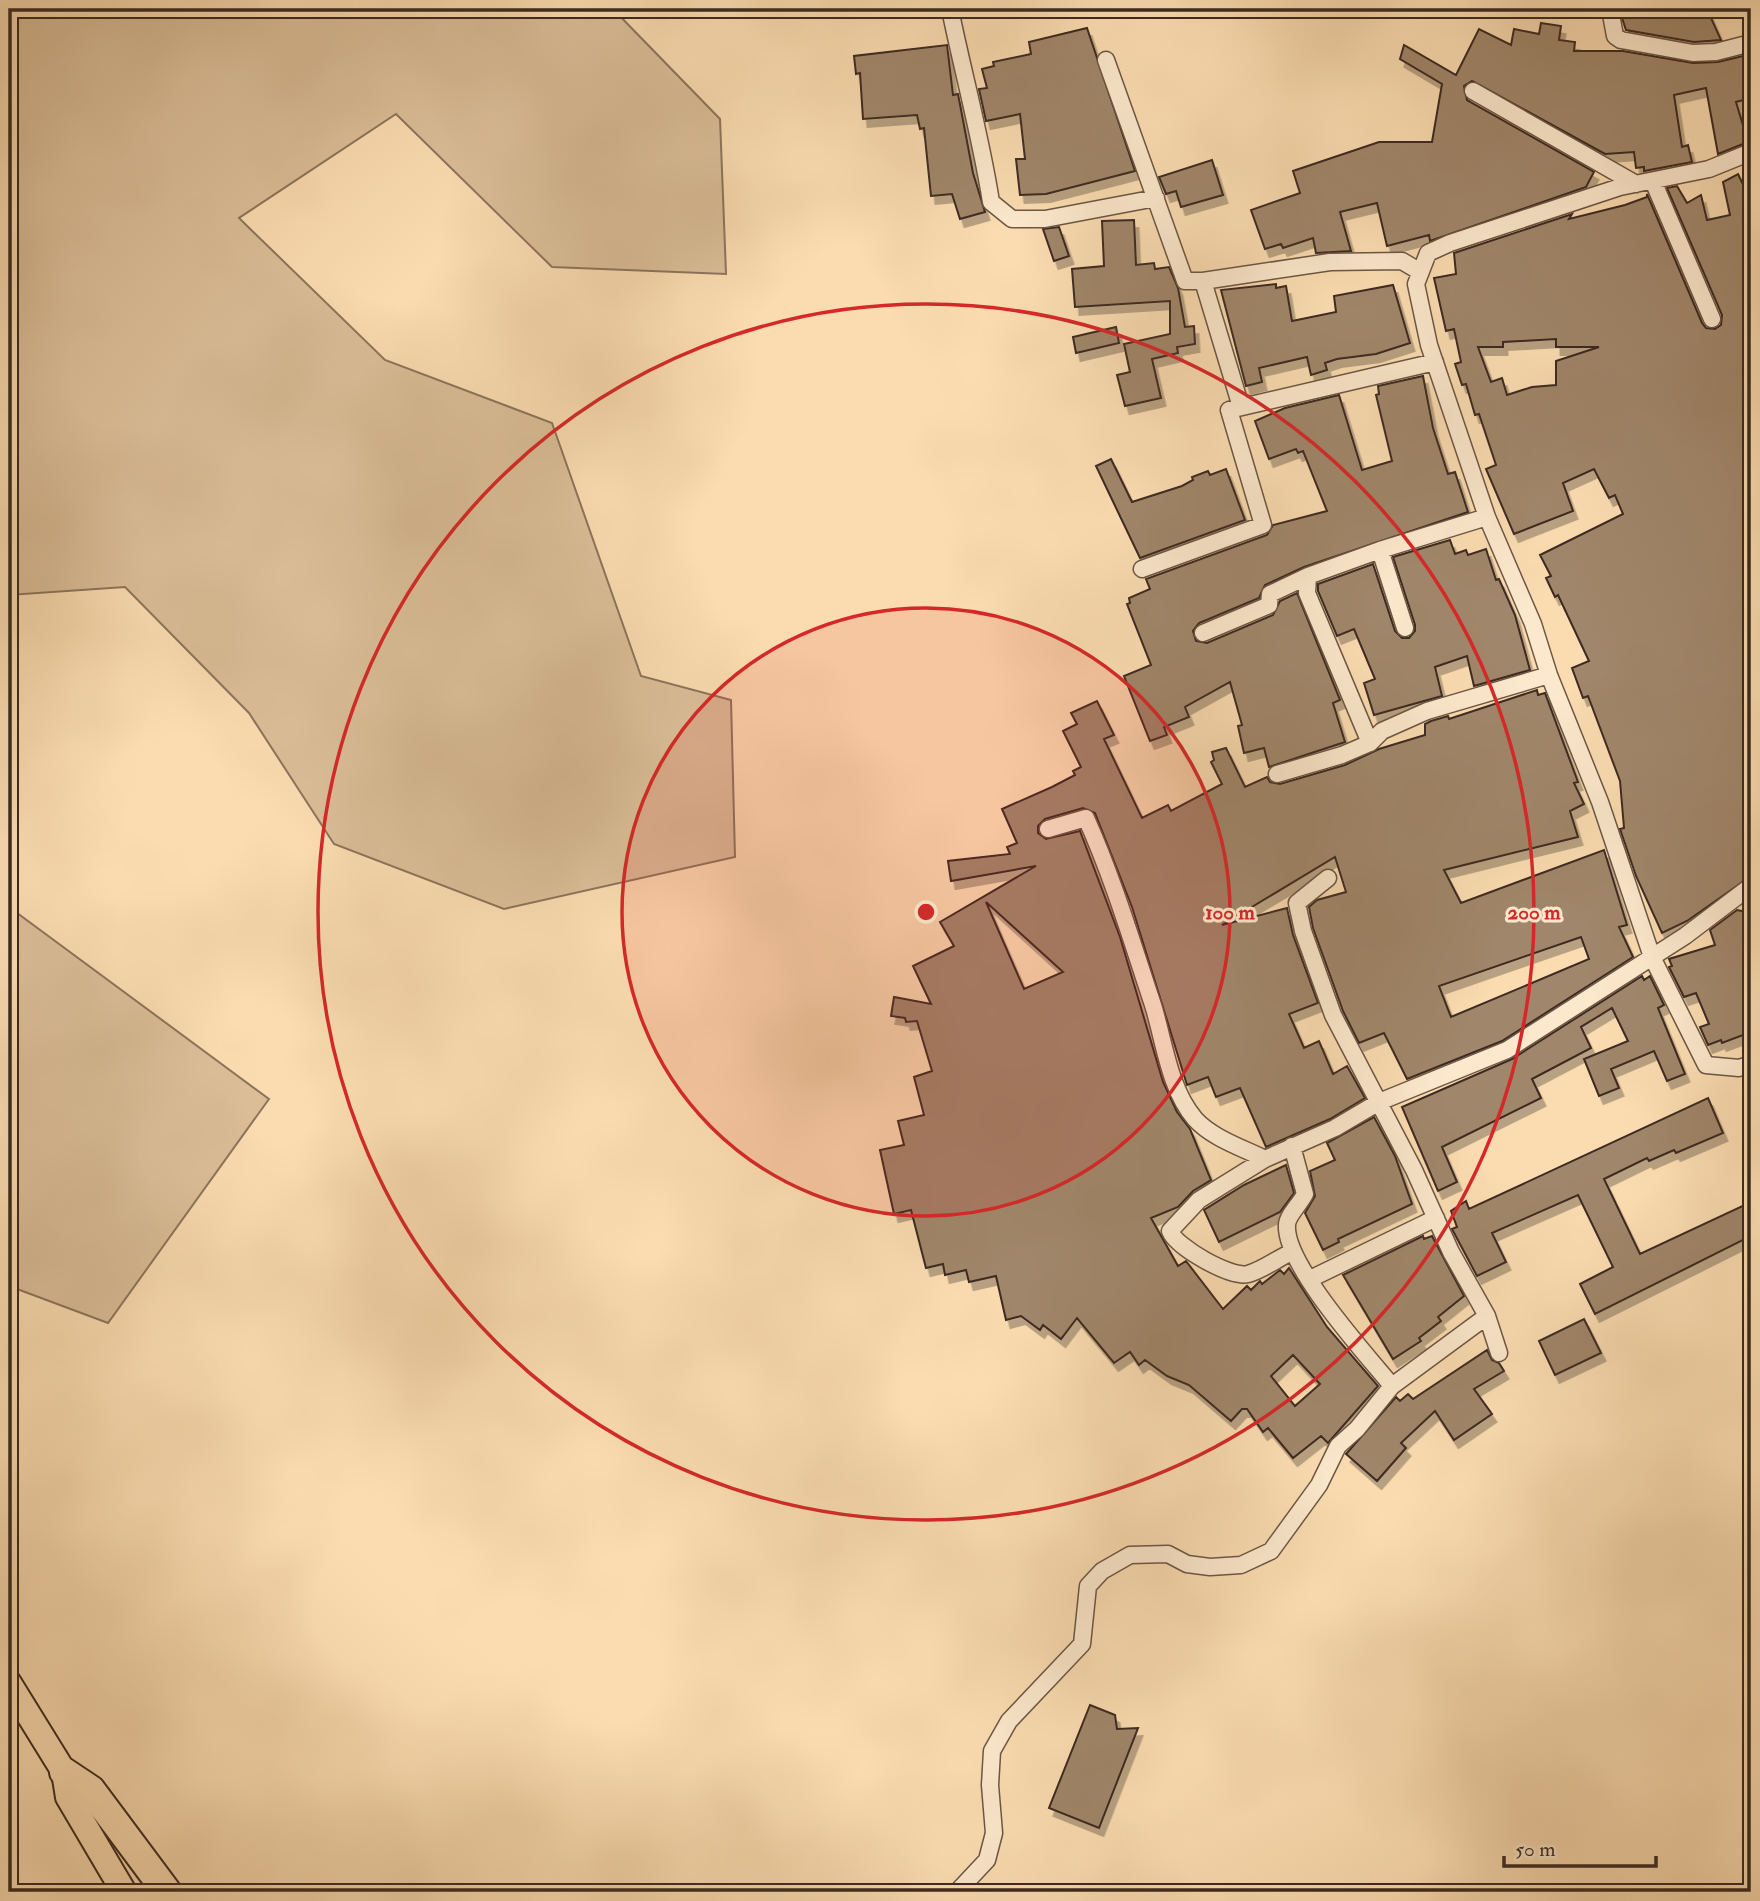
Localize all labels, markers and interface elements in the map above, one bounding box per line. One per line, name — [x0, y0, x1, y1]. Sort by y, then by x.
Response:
text: 100 m — [1205, 899, 1256, 926]
text: 200 m — [1508, 899, 1561, 926]
centre of rings — [914, 900, 938, 924]
scale bar — [1504, 1824, 1657, 1868]
text: 50 m — [1515, 1836, 1556, 1863]

